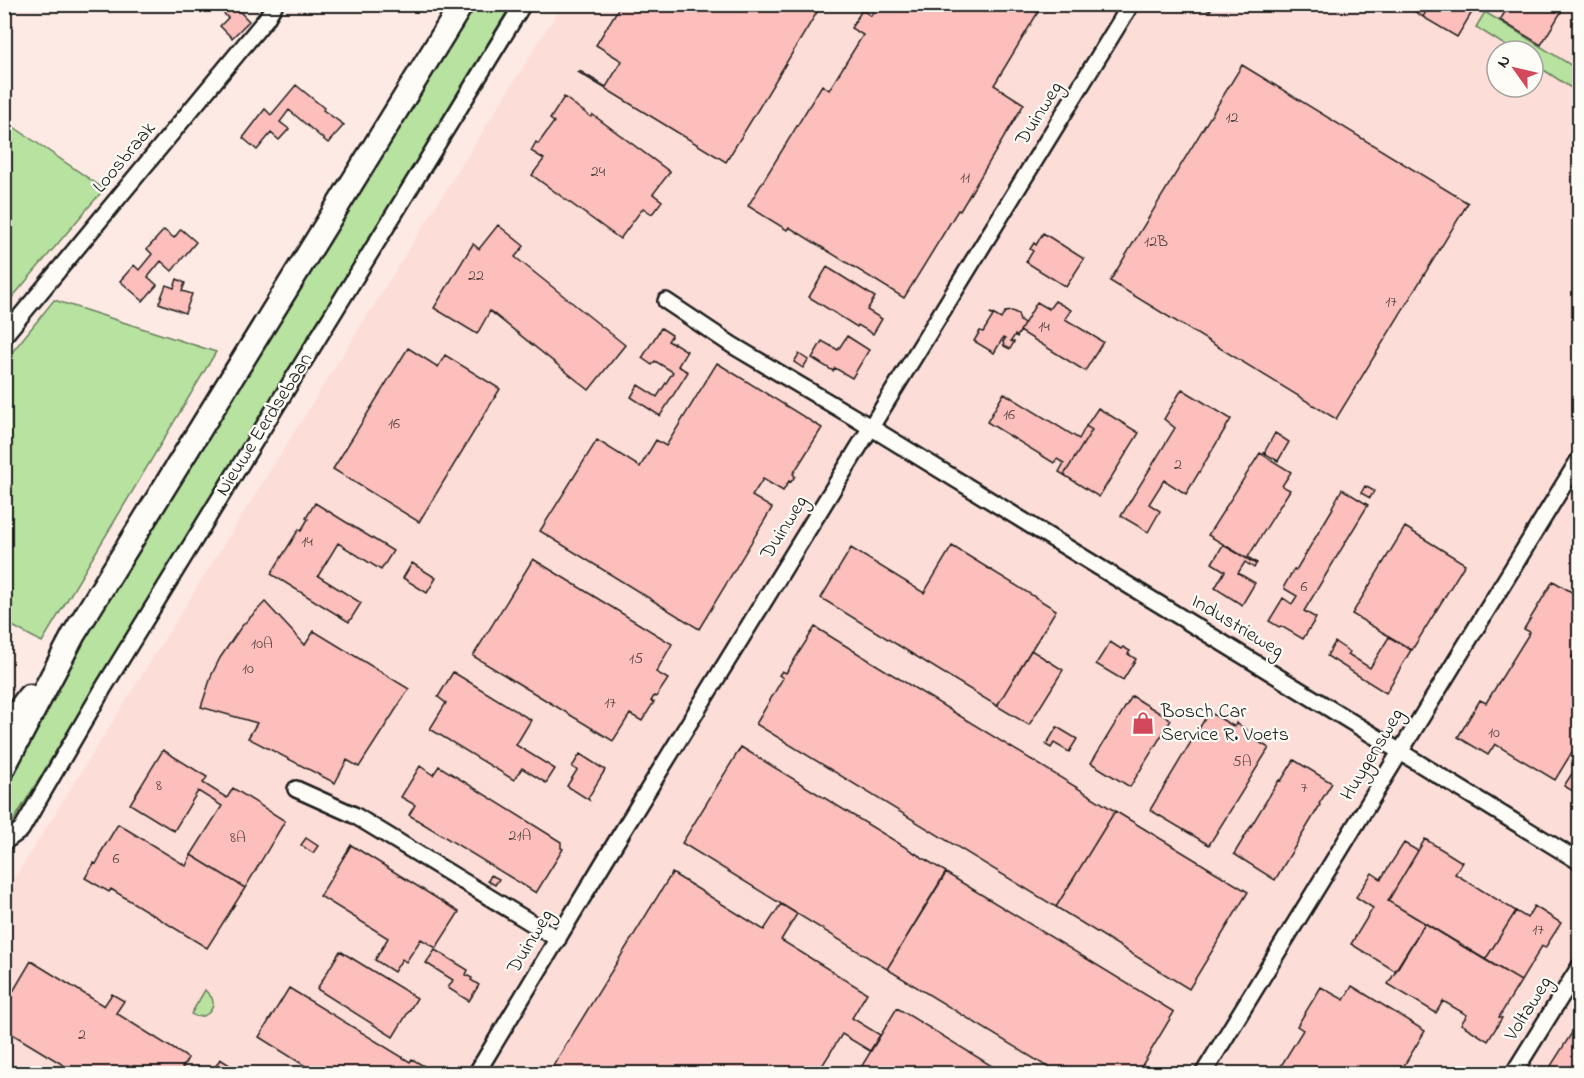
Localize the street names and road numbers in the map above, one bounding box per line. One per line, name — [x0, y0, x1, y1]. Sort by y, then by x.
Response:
street label: Duinweg — [1008, 76, 1072, 153]
street label: Loosbraak — [86, 116, 164, 200]
street label: Nieuwe Eerdsebaan — [209, 348, 321, 502]
street label: Duinweg — [753, 490, 817, 567]
street label: Industrieweg — [1184, 588, 1289, 667]
street label: Huygensweg — [1334, 703, 1413, 807]
street label: Duinweg — [500, 904, 562, 981]
street label: Voltaweg — [1497, 971, 1561, 1048]

